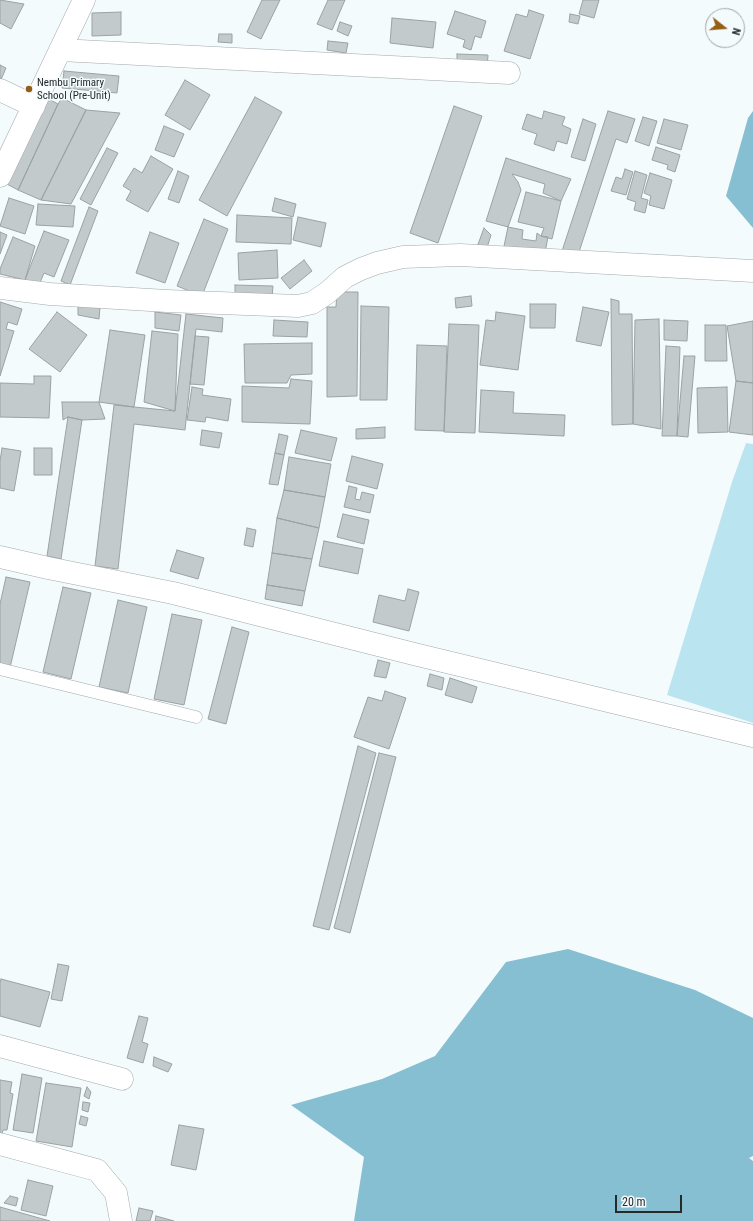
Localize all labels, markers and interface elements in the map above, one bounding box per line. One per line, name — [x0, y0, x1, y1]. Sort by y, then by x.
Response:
north arrow — [705, 8, 745, 48]
text: N — [729, 26, 743, 36]
place label: Nembu Primary School (Pre-Unit) — [37, 76, 111, 102]
marker: Nembu Primary School (Pre-Unit) — [24, 84, 34, 94]
scale bar — [617, 1187, 684, 1213]
text: 20 m — [622, 1195, 646, 1209]

